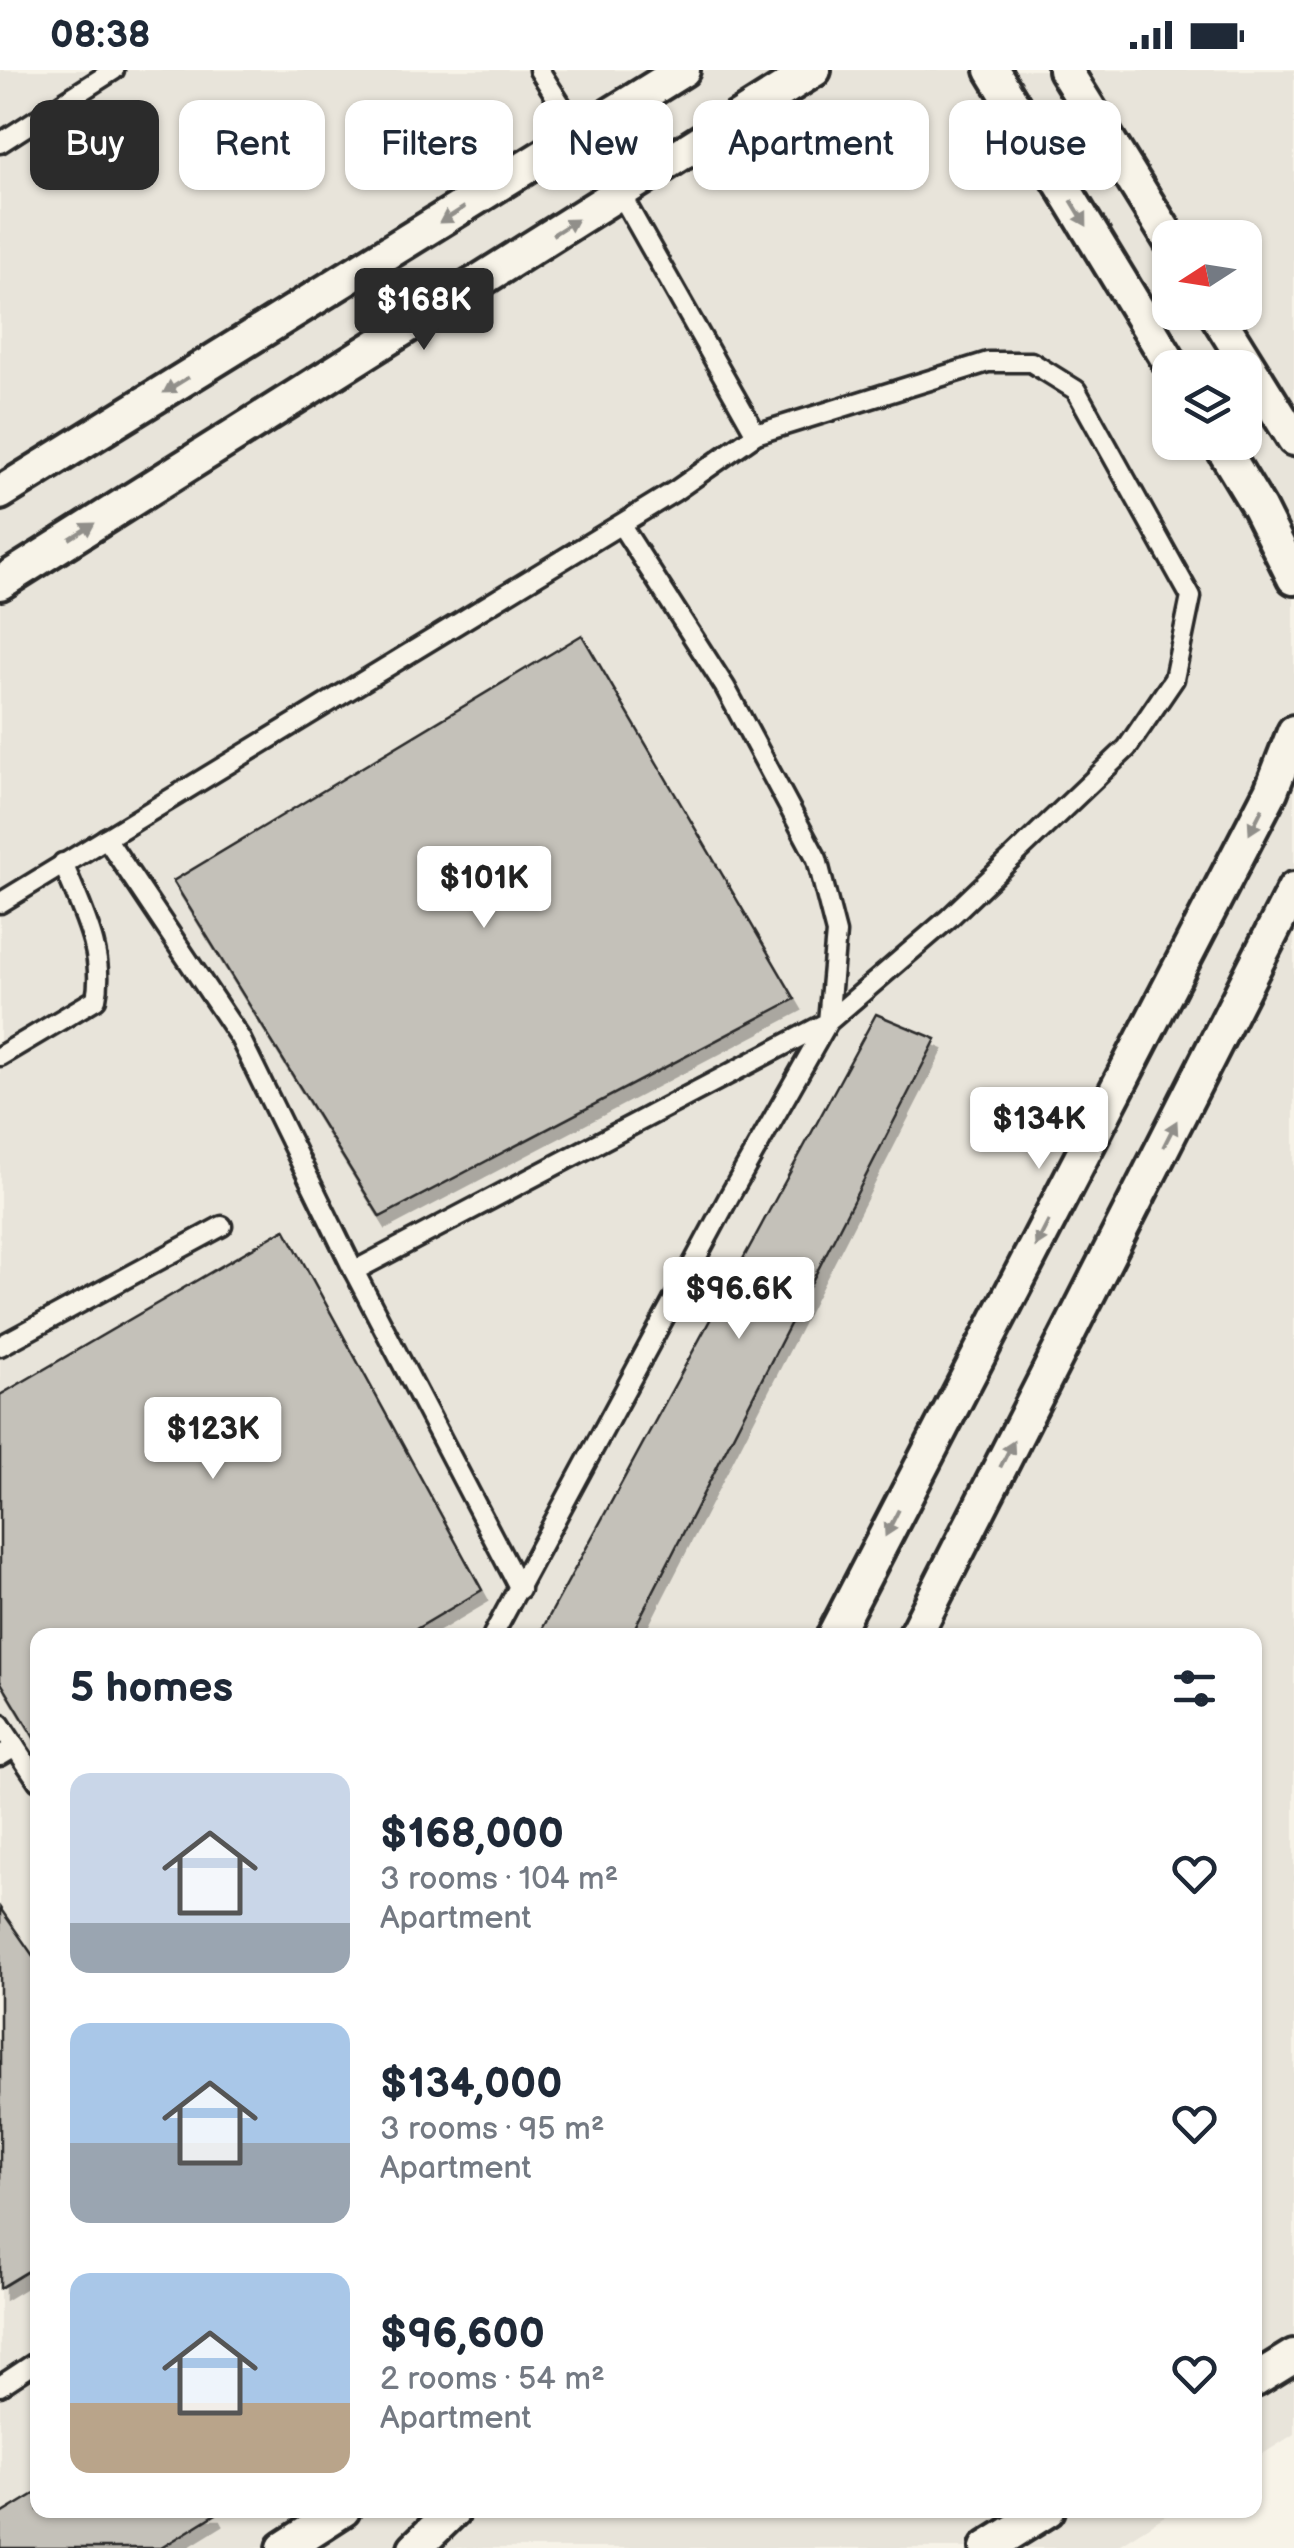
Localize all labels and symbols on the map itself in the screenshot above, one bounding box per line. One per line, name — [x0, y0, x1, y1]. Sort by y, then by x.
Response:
one-way arrow — [1070, 199, 1087, 227]
one-way arrow — [438, 206, 466, 223]
one-way arrow — [551, 219, 579, 236]
north arrow — [1152, 220, 1262, 330]
pin: $168K — [354, 268, 494, 353]
one-way arrow — [162, 376, 190, 393]
one-way arrow — [69, 522, 96, 541]
one-way arrow — [1247, 807, 1264, 836]
pin: $101K — [414, 846, 554, 931]
pin: $134K — [969, 1087, 1109, 1172]
one-way arrow — [1161, 1119, 1178, 1148]
one-way arrow — [1033, 1220, 1050, 1248]
pin: $96.6K — [658, 1257, 820, 1342]
pin: $123K — [143, 1397, 283, 1482]
one-way arrow — [998, 1440, 1015, 1469]
one-way arrow — [884, 1508, 901, 1537]

